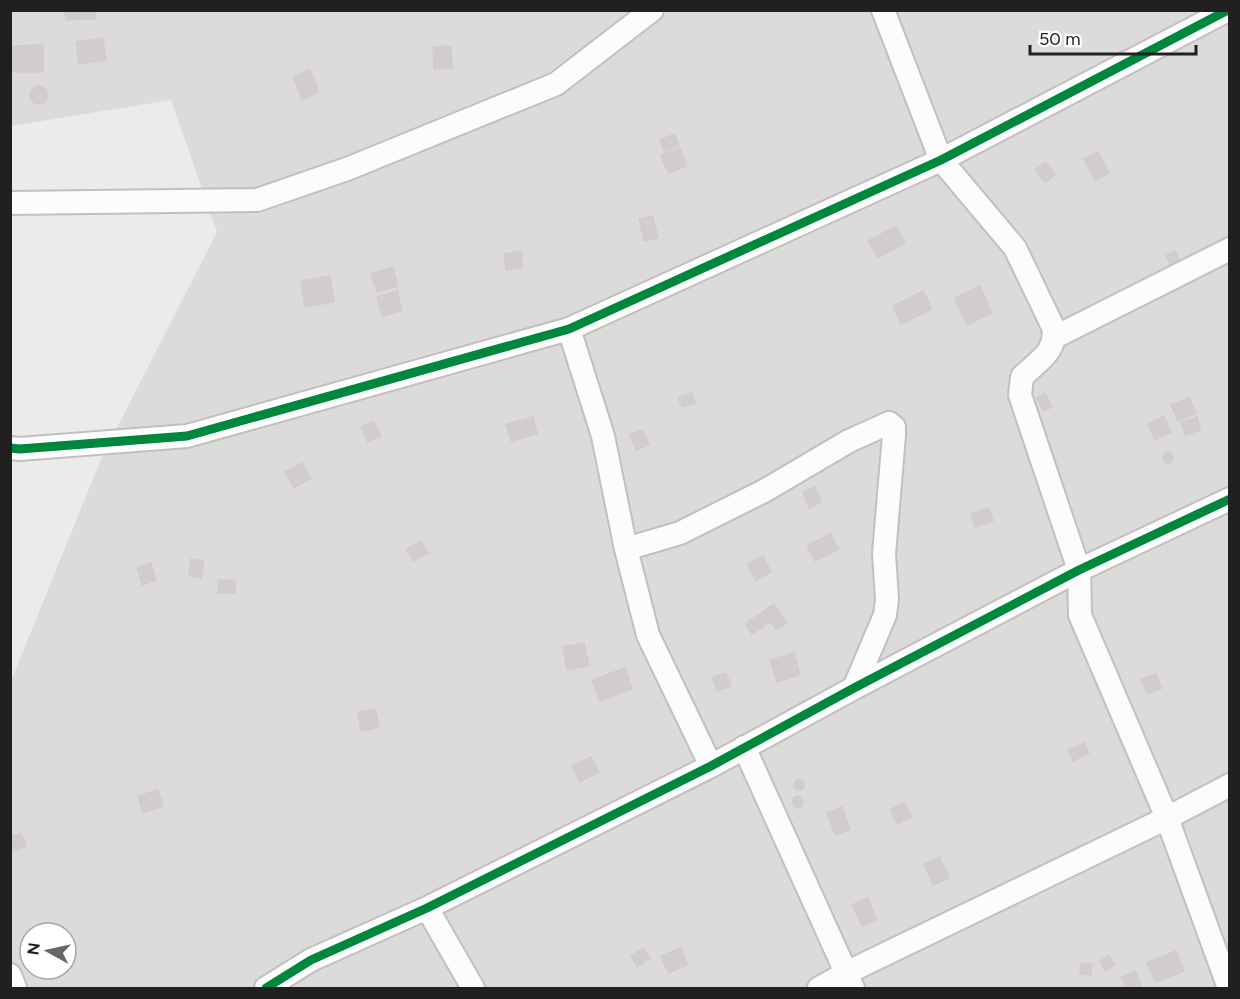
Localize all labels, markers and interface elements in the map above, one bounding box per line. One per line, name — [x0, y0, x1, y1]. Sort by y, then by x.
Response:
scale bar — [1030, 18, 1196, 56]
text: 50 m — [1039, 28, 1081, 50]
north arrow — [18, 921, 78, 981]
text: N — [23, 942, 44, 956]

